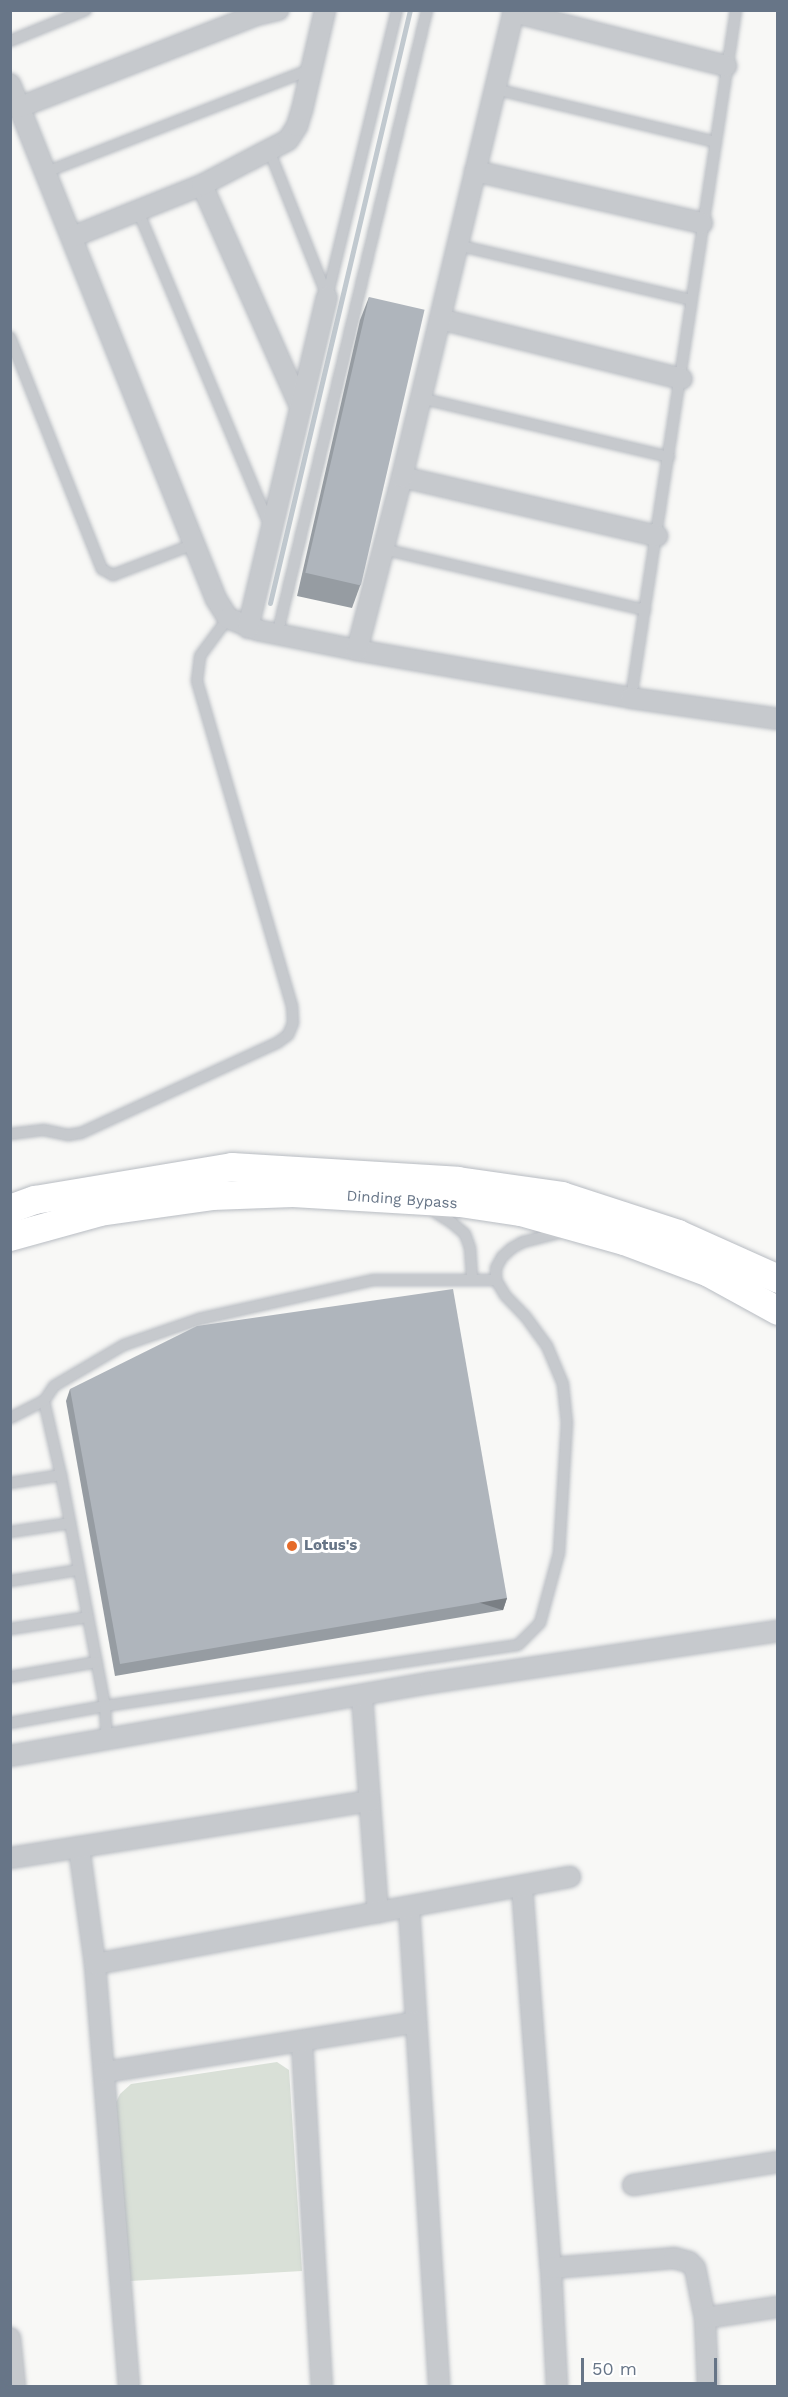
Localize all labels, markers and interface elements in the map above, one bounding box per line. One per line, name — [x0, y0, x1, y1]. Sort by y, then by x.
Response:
street label: Dinding Bypass — [346, 1187, 458, 1213]
place label: Lotus's — [304, 1537, 357, 1555]
marker: Lotus's — [285, 1539, 299, 1553]
scale bar — [584, 2346, 720, 2384]
text: 50 m — [592, 2358, 637, 2379]

